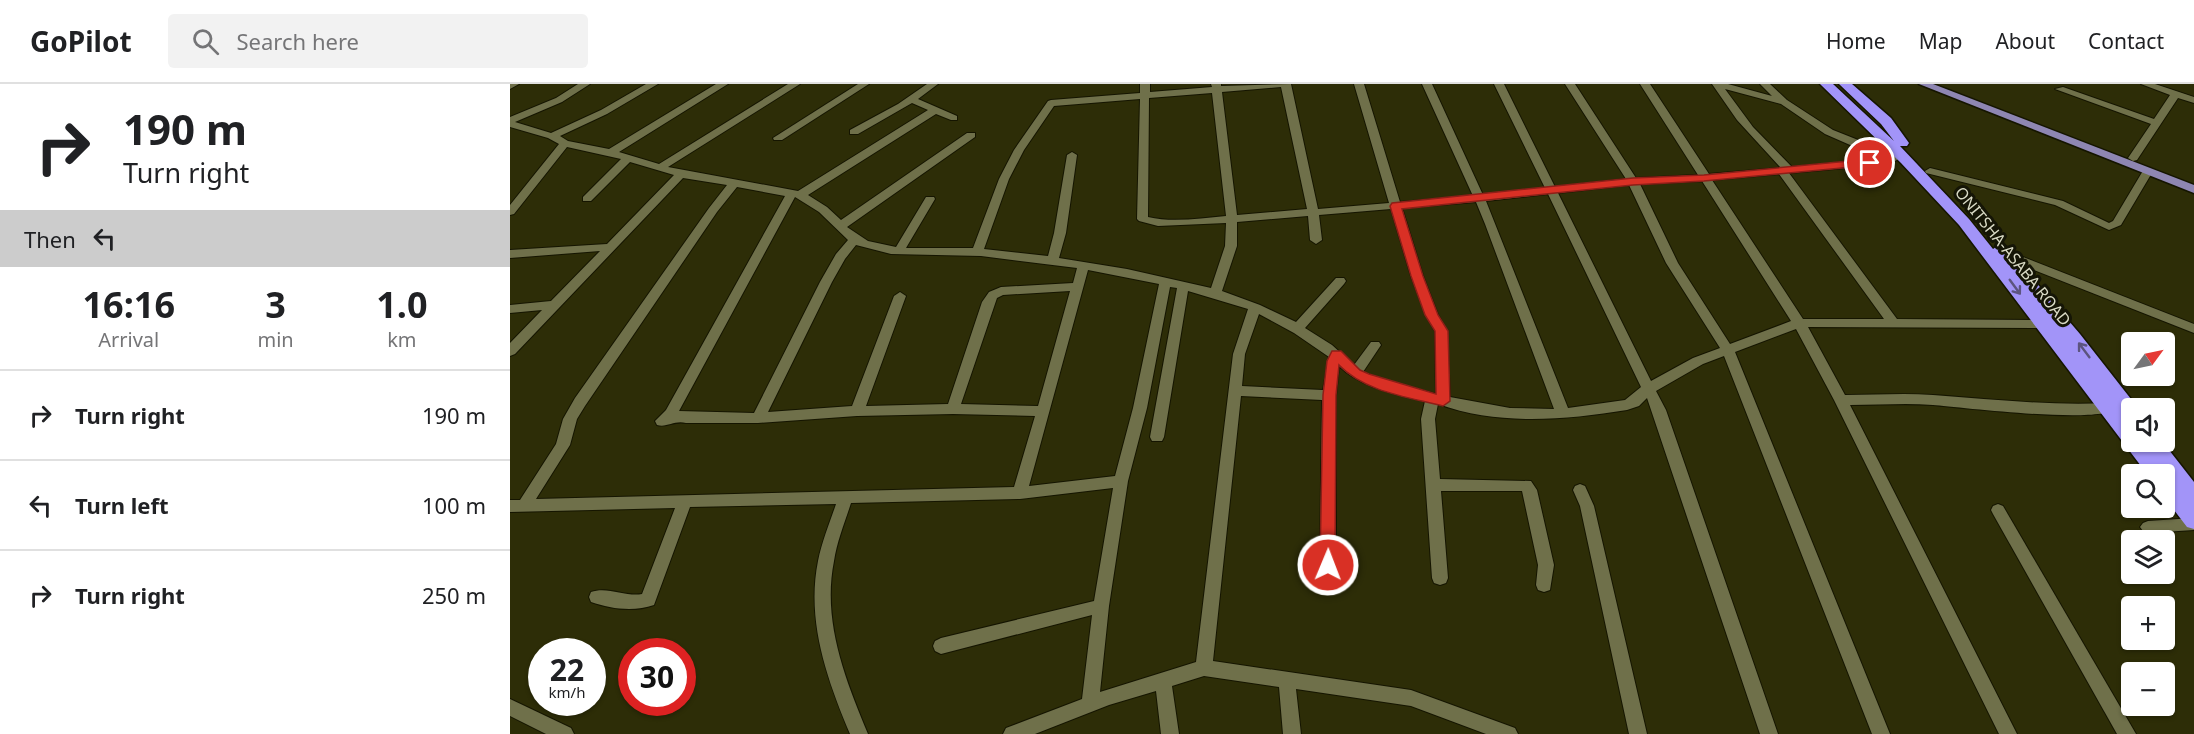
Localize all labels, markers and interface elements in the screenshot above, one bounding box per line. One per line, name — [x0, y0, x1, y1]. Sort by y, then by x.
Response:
search box — [168, 14, 588, 68]
text: GoPilot — [30, 22, 132, 60]
icon: search — [189, 25, 222, 58]
text: Search here — [237, 26, 359, 56]
text: Home — [1826, 27, 1886, 55]
text: Map — [1919, 27, 1962, 55]
text: About — [1995, 27, 2055, 55]
text: Contact — [2088, 27, 2164, 55]
text: 190 m — [123, 100, 247, 157]
icon: right — [24, 108, 102, 186]
pin — [1844, 137, 1895, 188]
icon: arrive — [1853, 146, 1886, 179]
text: Turn right — [123, 154, 249, 191]
street label: ONITSHA-ASABA ROAD — [1950, 182, 2076, 330]
icon: left — [88, 222, 121, 255]
text: Then — [24, 224, 76, 254]
one-way arrow — [2009, 278, 2021, 294]
text: 16:16 — [82, 280, 175, 329]
text: 3 — [265, 280, 286, 329]
text: 1.0 — [376, 280, 427, 329]
text: Arrival — [98, 326, 159, 353]
text: min — [257, 326, 294, 353]
text: km — [387, 326, 417, 353]
north arrow — [2121, 332, 2175, 386]
map controls — [2121, 332, 2175, 716]
one-way arrow — [2077, 342, 2090, 358]
button: sound — [2121, 398, 2175, 452]
icon: right — [24, 399, 57, 432]
text: Turn right — [75, 400, 185, 430]
text: 190 m — [422, 400, 486, 430]
button: search — [2121, 464, 2175, 518]
icon: left — [24, 489, 57, 522]
text: Turn left — [75, 490, 169, 520]
text: 100 m — [422, 490, 486, 520]
button: layers — [2121, 530, 2175, 584]
position arrow — [1296, 533, 1360, 597]
icon: right — [24, 579, 57, 612]
text: Turn right — [75, 580, 185, 610]
text: 250 m — [422, 580, 486, 610]
button: + — [2121, 596, 2175, 650]
speed limit sign: 30 — [618, 638, 696, 716]
text: 22 — [550, 649, 584, 690]
button: − — [2121, 662, 2175, 716]
text: km/h — [549, 682, 585, 702]

